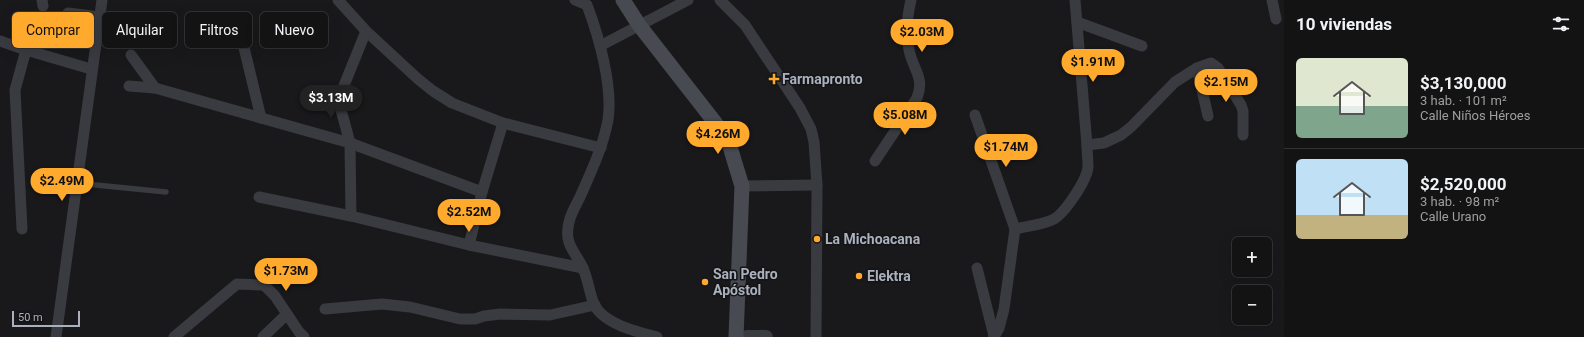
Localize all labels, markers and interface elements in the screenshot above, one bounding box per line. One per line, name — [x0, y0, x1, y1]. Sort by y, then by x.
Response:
chip: Comprar — [12, 12, 94, 48]
chip: Alquilar — [102, 12, 177, 48]
chip: Filtros — [185, 12, 252, 48]
chip: Nuevo — [260, 12, 328, 48]
icon: filters — [1550, 13, 1572, 35]
text: 10 viviendas — [1296, 14, 1392, 34]
pin: $2.03M — [889, 19, 955, 53]
text: $2.03M — [900, 24, 945, 39]
pin: $1.91M — [1060, 49, 1126, 83]
text: $1.91M — [1071, 54, 1116, 69]
pin: $2.15M — [1193, 69, 1259, 103]
place label: Farmapronto — [782, 71, 863, 87]
text: $3,130,000 — [1420, 73, 1506, 93]
marker: Farmapronto — [769, 74, 779, 84]
text: $2.15M — [1204, 74, 1249, 89]
icon: home — [1328, 74, 1376, 122]
pin: $3.13M — [298, 85, 364, 119]
text: $3.13M — [309, 90, 354, 105]
text: 3 hab. · 101 m² — [1420, 93, 1507, 108]
pin: $5.08M — [872, 102, 938, 136]
text: $5.08M — [883, 107, 928, 122]
text: Calle Niños Héroes — [1420, 108, 1530, 123]
pin: $4.26M — [685, 121, 751, 155]
text: $4.26M — [696, 126, 741, 141]
pin: $1.74M — [973, 134, 1039, 168]
text: $1.74M — [984, 139, 1029, 154]
pin: $2.49M — [29, 168, 95, 202]
text: $2.49M — [40, 173, 85, 188]
text: $2,520,000 — [1420, 174, 1506, 194]
icon: home — [1328, 175, 1376, 223]
text: 3 hab. · 98 m² — [1420, 194, 1499, 209]
pin: $2.52M — [436, 199, 502, 233]
text: $2.52M — [447, 204, 492, 219]
text: Calle Urano — [1420, 209, 1486, 224]
place label: La Michoacana — [825, 231, 921, 247]
marker: La Michoacana — [812, 234, 822, 244]
map controls — [1232, 237, 1272, 325]
button: + — [1232, 237, 1272, 277]
pin: $1.73M — [253, 258, 319, 292]
text: $1.73M — [264, 263, 309, 278]
place label: San Pedro Apóstol — [713, 266, 778, 298]
place label: Elektra — [867, 268, 911, 284]
marker: Elektra — [854, 271, 864, 281]
marker: San Pedro Apóstol — [700, 277, 710, 287]
button: − — [1232, 285, 1272, 325]
scale bar — [12, 309, 80, 328]
text: 50 m — [18, 311, 43, 324]

